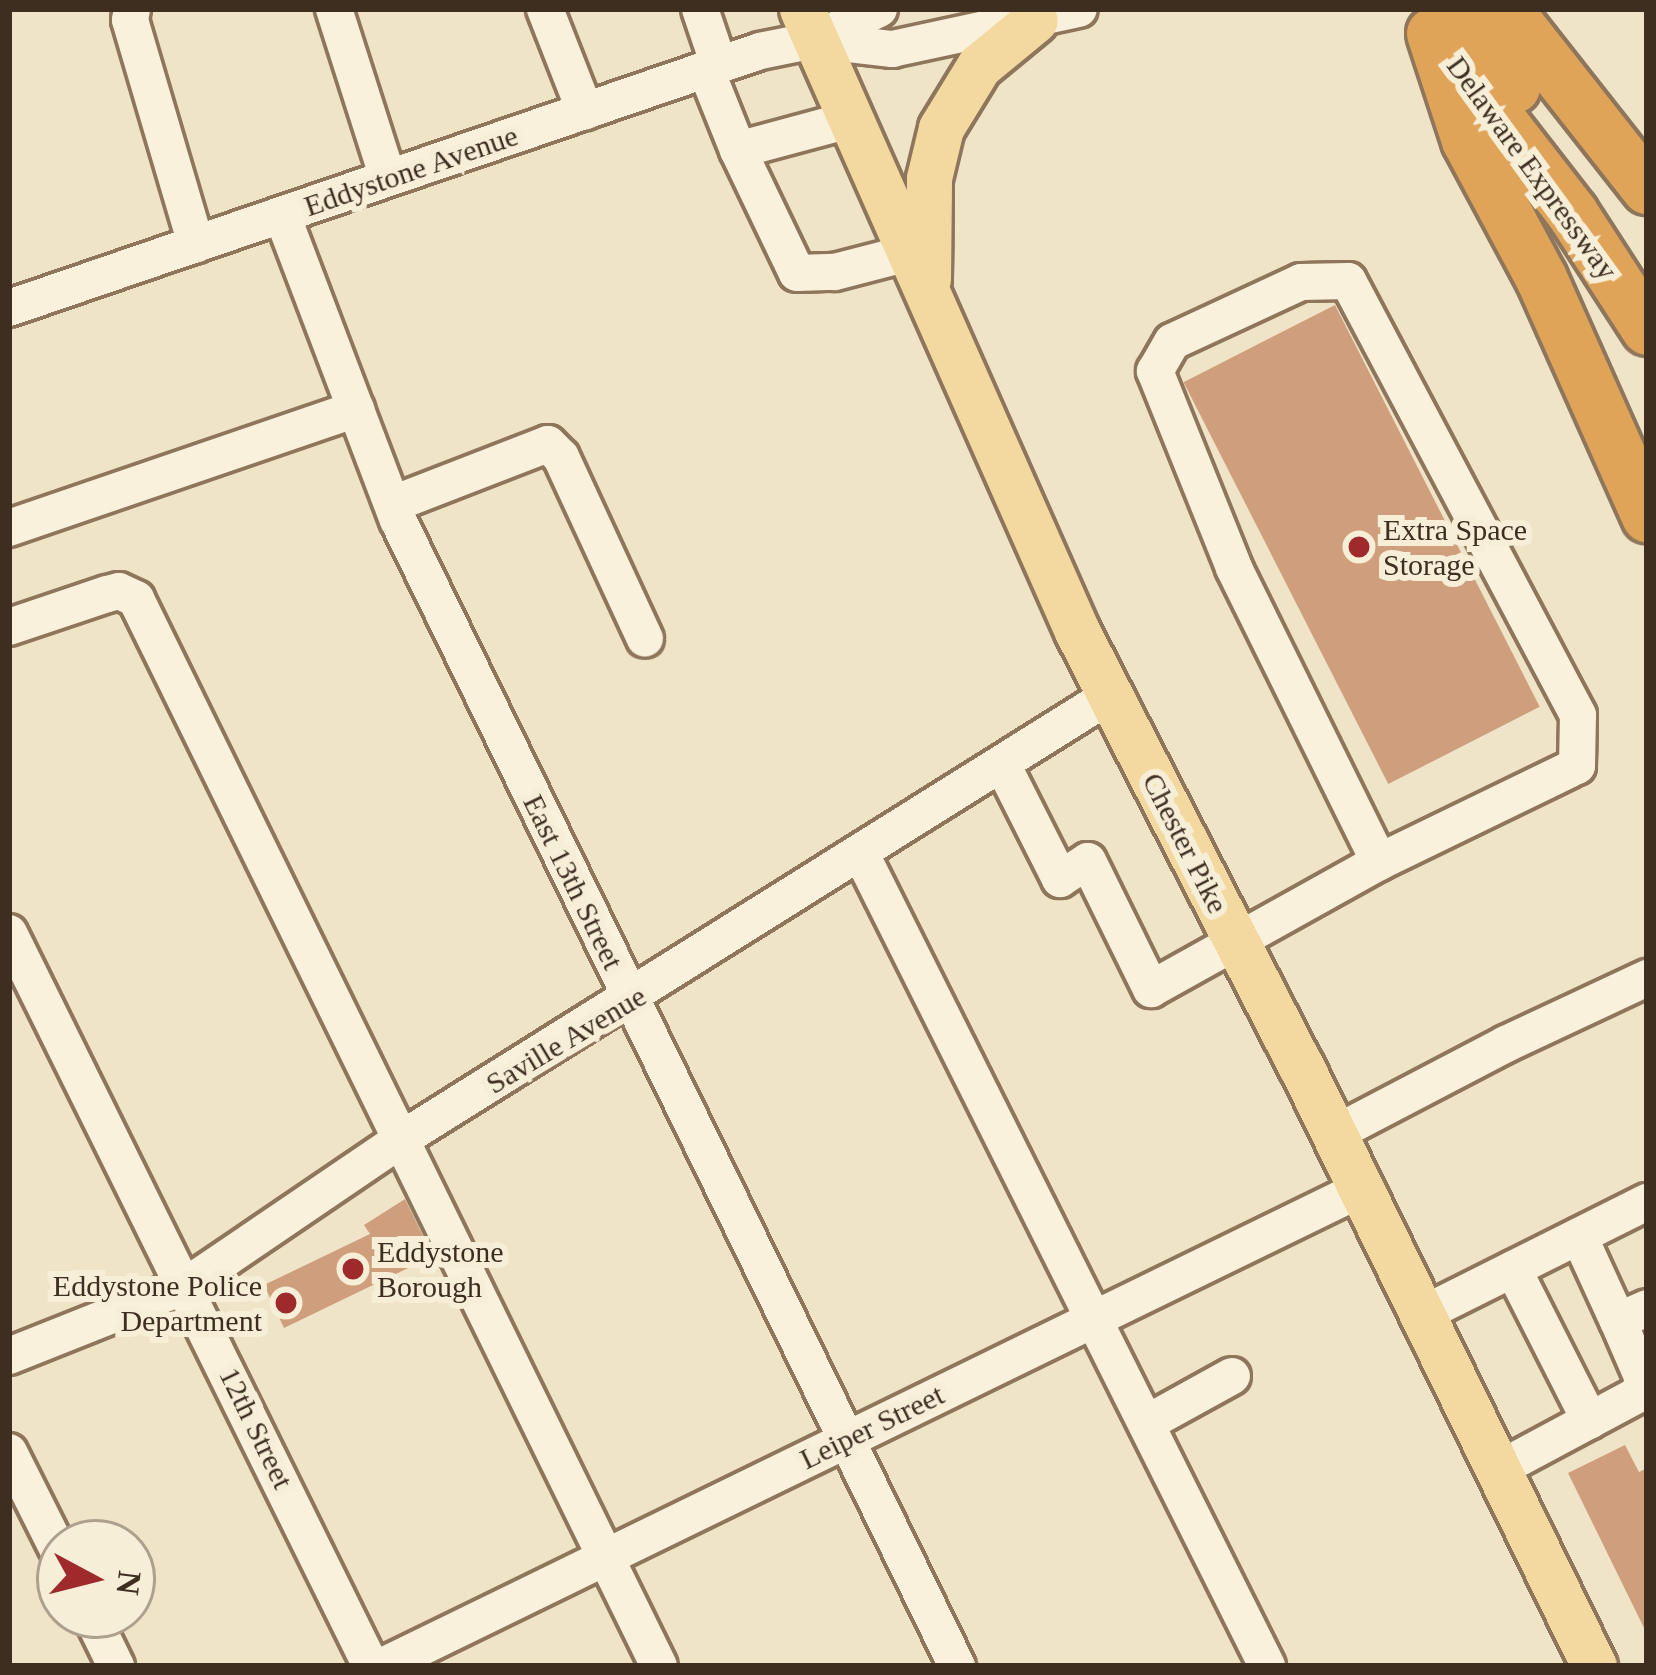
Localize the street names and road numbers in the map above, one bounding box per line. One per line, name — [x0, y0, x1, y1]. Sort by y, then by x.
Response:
street label: Delaware Expressway — [1439, 49, 1625, 287]
street label: Eddystone Avenue — [299, 117, 523, 225]
street label: Chester Pike — [1134, 767, 1236, 919]
street label: East 13th Street — [515, 789, 631, 975]
street label: Saville Avenue — [479, 978, 653, 1102]
street label: 12th Street — [211, 1361, 301, 1495]
street label: Leiper Street — [794, 1377, 950, 1477]

